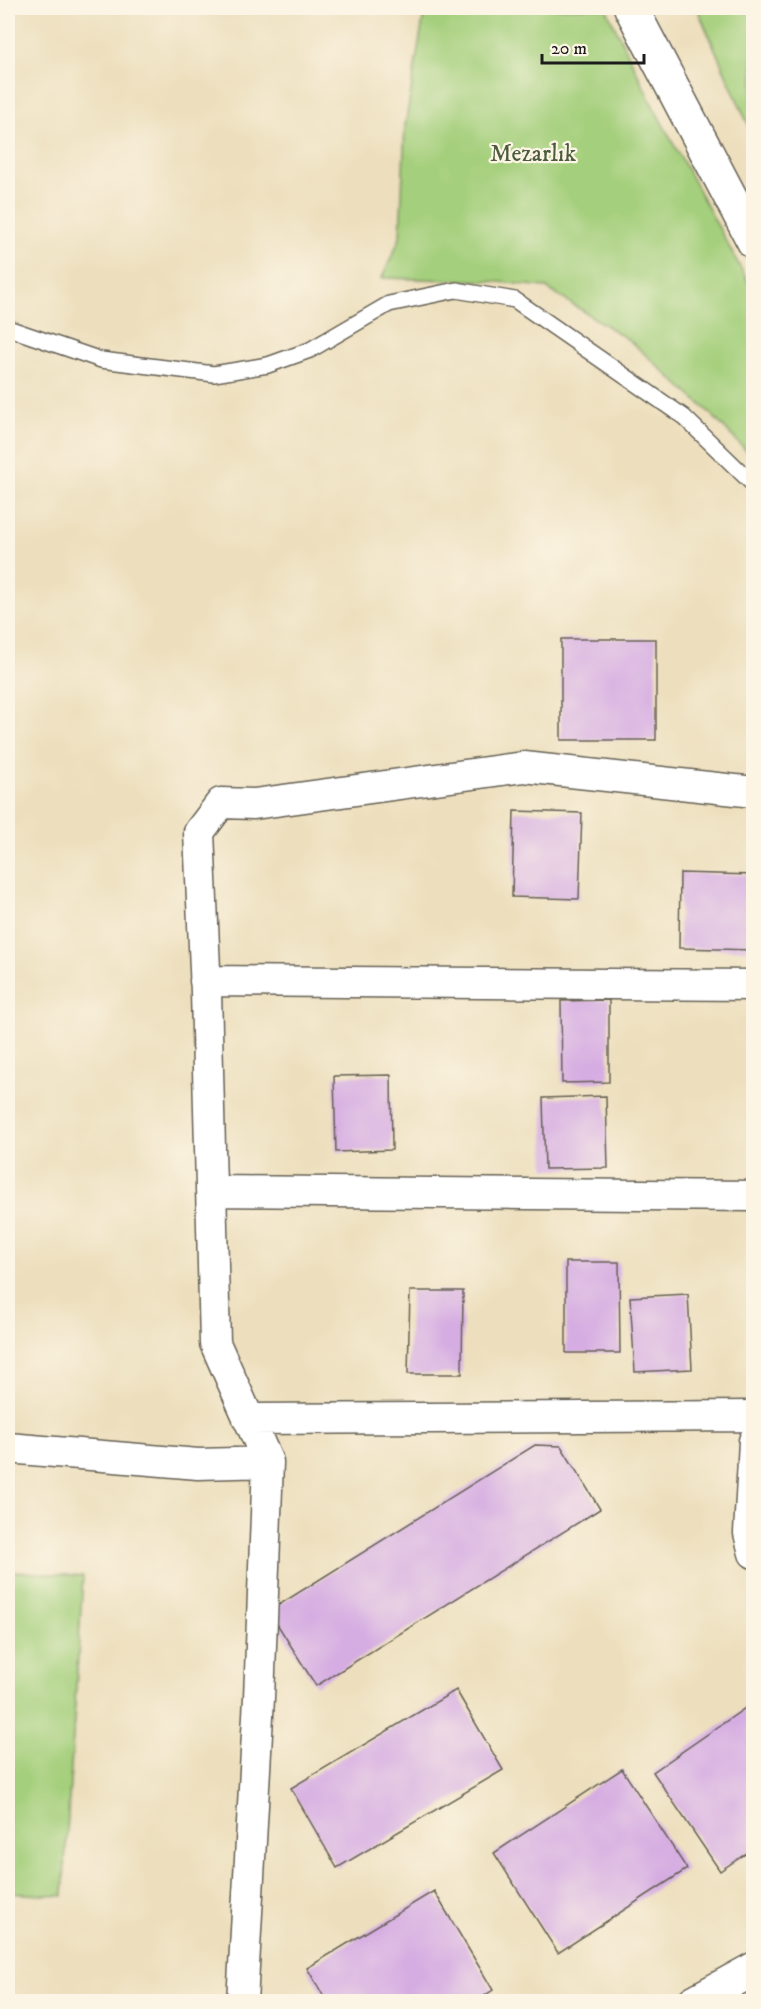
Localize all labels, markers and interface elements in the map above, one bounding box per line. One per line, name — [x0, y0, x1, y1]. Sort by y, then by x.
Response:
scale bar — [542, 27, 644, 65]
text: 20 m — [551, 38, 587, 60]
park label: Mezarlık — [490, 139, 576, 169]

